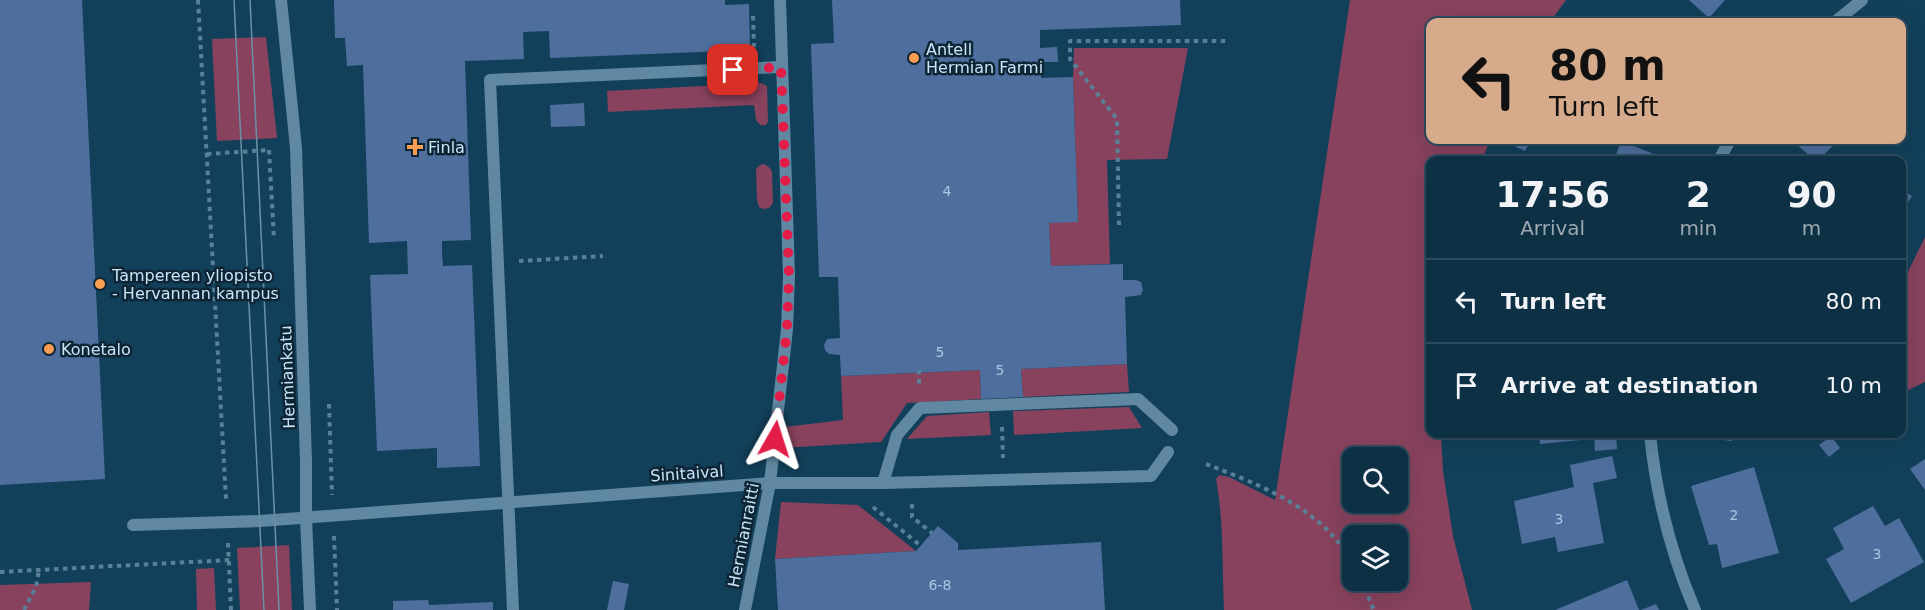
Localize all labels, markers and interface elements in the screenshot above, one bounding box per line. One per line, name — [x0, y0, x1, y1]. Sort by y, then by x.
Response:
place label: Antell Hermian Farmi — [926, 40, 1043, 77]
text: 80 m — [1549, 41, 1666, 90]
icon: left — [1450, 42, 1528, 120]
pin — [707, 44, 758, 95]
marker: Antell Hermian Farmi — [907, 51, 921, 65]
icon: arrive — [716, 53, 749, 86]
text: Turn left — [1549, 91, 1659, 122]
marker: Finla — [406, 138, 424, 156]
place label: Finla — [428, 138, 465, 157]
text: 17:56 — [1495, 174, 1610, 215]
text: 2 — [1686, 174, 1711, 215]
text: 90 — [1786, 174, 1837, 215]
house number: 4 — [943, 183, 952, 199]
text: Arrival — [1520, 216, 1585, 240]
text: min — [1679, 216, 1717, 240]
text: m — [1802, 216, 1821, 240]
place label: Tampereen yliopisto - Hervannan kampus — [111, 266, 279, 303]
marker: Tampereen yliopisto - Hervannan kampus — [93, 277, 107, 291]
icon: left — [1450, 285, 1483, 318]
text: Turn left — [1501, 289, 1606, 314]
text: 80 m — [1826, 289, 1882, 314]
street label: Hermiankatu — [276, 325, 299, 429]
place label: Konetalo — [61, 340, 131, 359]
marker: Konetalo — [42, 342, 56, 356]
house number: 5 — [936, 344, 944, 360]
house number: 5 — [996, 362, 1004, 378]
icon: arrive — [1450, 369, 1483, 402]
text: Arrive at destination — [1501, 373, 1758, 398]
text: 10 m — [1826, 373, 1882, 398]
position arrow — [743, 407, 807, 471]
map controls — [1342, 447, 1408, 591]
button: search — [1342, 447, 1408, 513]
street label: Sinitaival — [650, 461, 724, 486]
street label: Hermianraitti — [724, 481, 763, 589]
house number: 2 — [1730, 507, 1738, 523]
house number: 3 — [1555, 511, 1563, 527]
button: layers — [1342, 525, 1408, 591]
house number: 3 — [1873, 546, 1881, 562]
house number: 6-8 — [929, 577, 951, 593]

